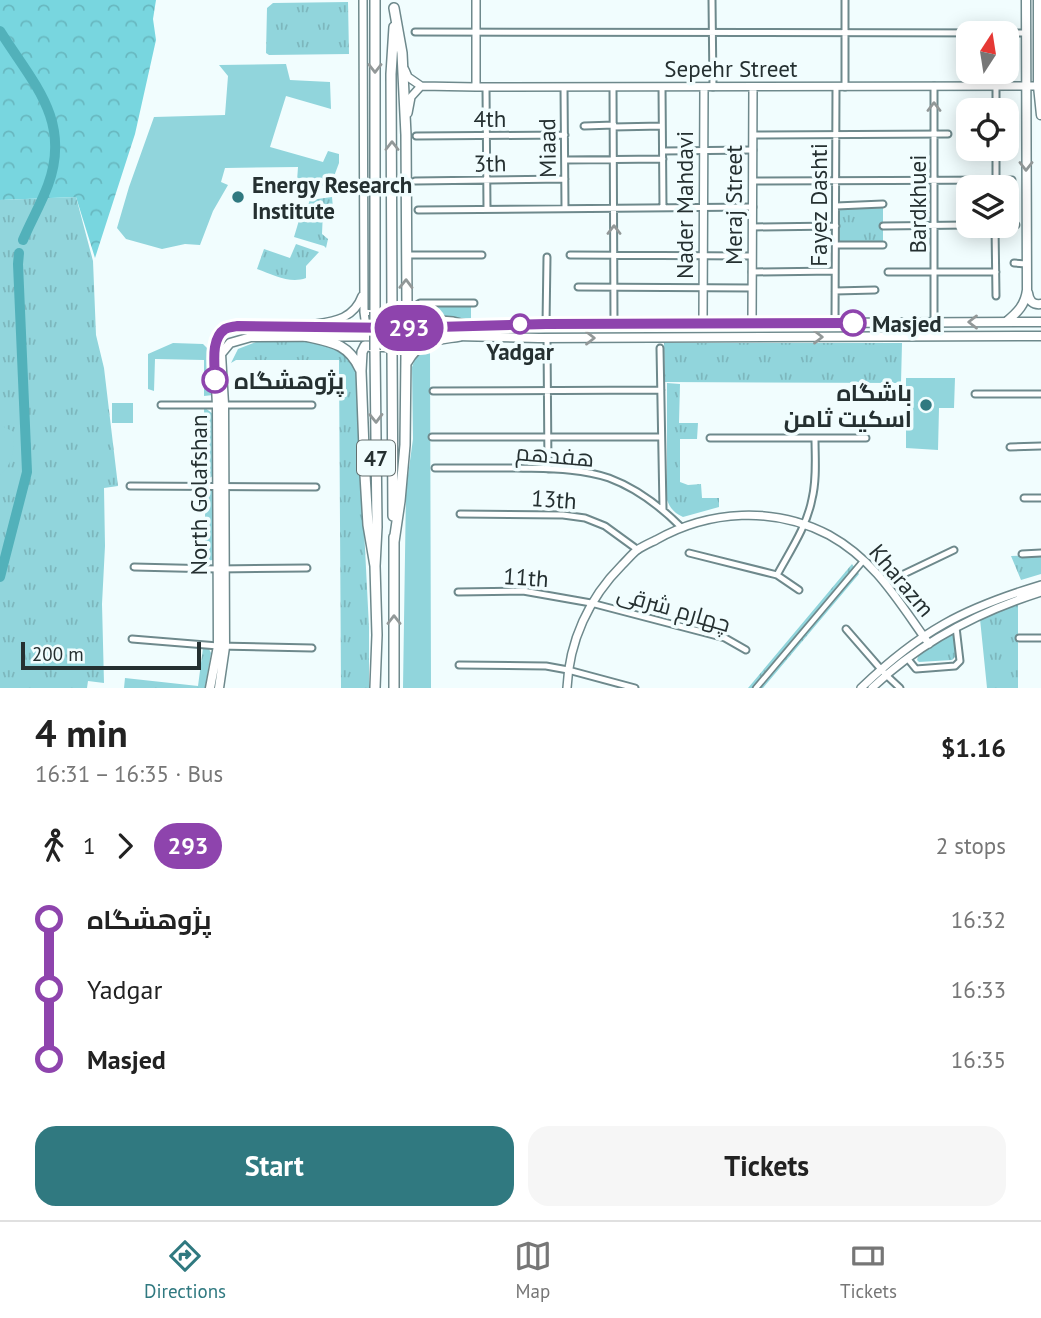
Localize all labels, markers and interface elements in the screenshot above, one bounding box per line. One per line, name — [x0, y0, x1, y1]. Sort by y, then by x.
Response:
north arrow — [956, 21, 1018, 84]
map controls — [956, 21, 1019, 238]
street label: Sepehr Street — [664, 54, 798, 83]
one-way arrow — [367, 63, 383, 74]
button: locate — [956, 98, 1019, 161]
one-way arrow — [926, 102, 942, 112]
street label: 4th — [474, 104, 506, 133]
street label: Miaad — [532, 118, 562, 178]
street label: Nader Mahdavi — [670, 131, 699, 279]
one-way arrow — [384, 140, 400, 151]
street label: Fayez Dashti — [804, 143, 833, 267]
street label: Meraj Street — [719, 145, 748, 265]
street label: 3th — [473, 148, 507, 178]
street label: Bardkhuei — [903, 155, 932, 253]
one-way arrow — [1018, 161, 1034, 172]
place label: Energy Research Institute — [252, 170, 412, 225]
button: layers — [956, 175, 1019, 238]
marker: Energy Research Institute — [230, 189, 246, 205]
one-way arrow — [606, 225, 622, 235]
one-way arrow — [398, 278, 414, 288]
line badge: 293 — [369, 305, 449, 351]
place label: Masjed — [872, 309, 942, 338]
marker: Masjed — [840, 310, 866, 336]
text: 293 — [389, 312, 429, 343]
marker: Yadgar — [510, 314, 530, 334]
one-way arrow — [967, 314, 978, 330]
one-way arrow — [586, 330, 596, 346]
one-way arrow — [813, 330, 824, 345]
place label: Yadgar — [485, 337, 555, 366]
place label: پژوهشگاه — [234, 366, 344, 397]
marker: پژوهشگاه — [202, 367, 228, 393]
place label: باشگاه اسکیت ثامن — [784, 378, 912, 433]
marker: باشگاه اسکیت ثامن — [918, 397, 934, 413]
one-way arrow — [368, 413, 384, 424]
street label: North Golafshan — [184, 415, 213, 575]
street label: هفدهم — [514, 437, 596, 475]
road number: 47 — [357, 440, 395, 476]
street label: 13th — [530, 483, 578, 515]
street label: Kharazm — [863, 538, 941, 622]
street label: 11th — [502, 561, 550, 593]
street label: چهارم شرقی — [613, 578, 734, 640]
one-way arrow — [386, 614, 402, 625]
scale bar — [21, 639, 201, 671]
text: 200 m — [32, 642, 84, 666]
text: 4 min — [35, 708, 128, 757]
text: $1.16 — [941, 731, 1006, 764]
text: 16:31 – 16:35 · Bus — [35, 759, 223, 788]
icon: walk — [35, 827, 73, 865]
icon: forward — [106, 827, 144, 865]
text: 293 — [168, 830, 208, 861]
text: 1 — [83, 831, 96, 860]
text: 2 stops — [936, 831, 1006, 860]
text: پژوهشگاه — [87, 903, 211, 936]
text: 16:32 — [951, 905, 1006, 934]
text: Yadgar — [87, 973, 162, 1006]
text: 16:33 — [951, 975, 1006, 1004]
text: Masjed — [87, 1043, 166, 1076]
text: 16:35 — [951, 1045, 1006, 1074]
button: Start — [35, 1126, 514, 1206]
button: Tickets — [528, 1126, 1006, 1206]
tab: Directions — [144, 1237, 226, 1303]
tab: Map — [514, 1237, 552, 1303]
tab: Tickets — [840, 1237, 897, 1303]

